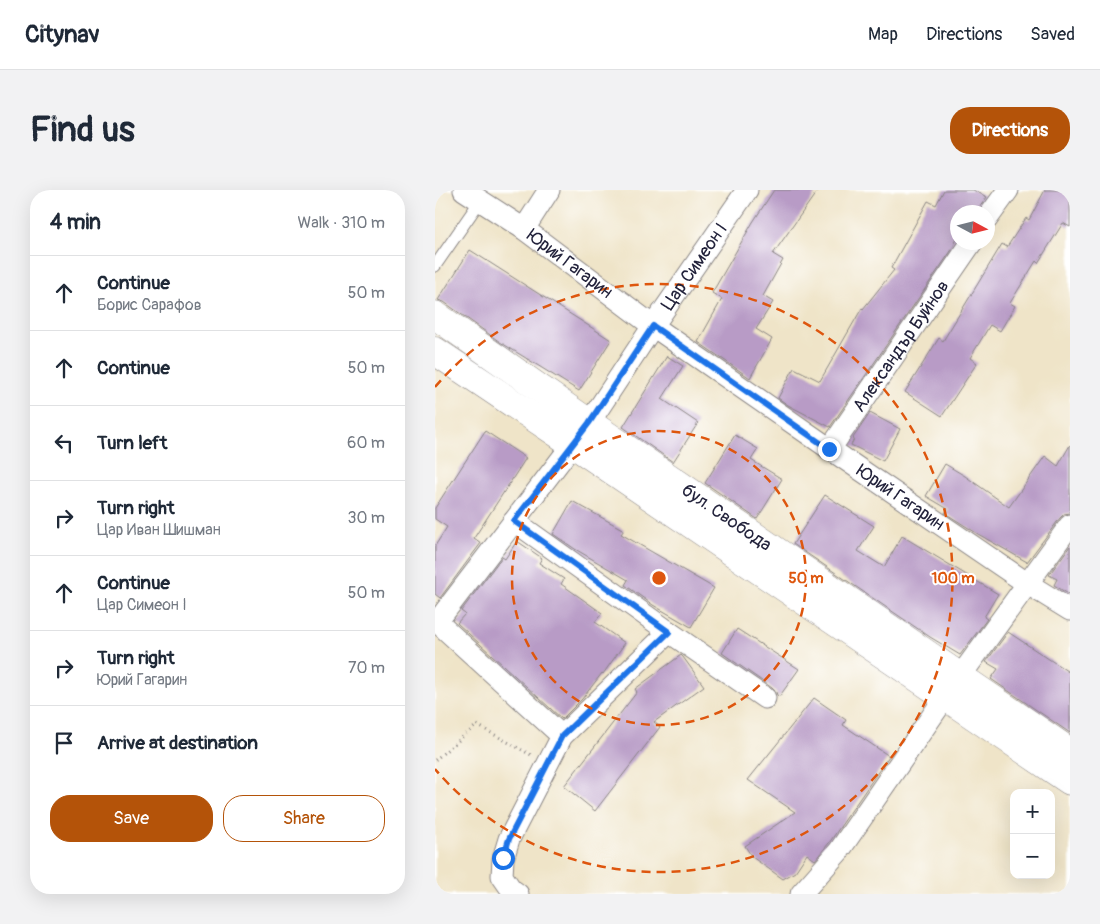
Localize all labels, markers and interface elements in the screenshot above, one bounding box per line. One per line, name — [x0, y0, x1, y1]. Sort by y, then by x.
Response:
text: Citynav — [25, 20, 100, 49]
text: Map — [868, 23, 898, 46]
text: Directions — [926, 23, 1002, 46]
text: Saved — [1030, 23, 1075, 46]
button: Directions — [950, 107, 1070, 154]
text: Find us — [30, 108, 135, 152]
north arrow — [950, 205, 995, 250]
text: 4 min — [50, 209, 101, 236]
text: Walk · 310 m — [298, 213, 385, 233]
street label: Цар Симеон I — [656, 219, 733, 315]
street label: Юрий Гагарин — [522, 224, 617, 304]
text: Continue — [97, 271, 170, 295]
street label: Александър Буйнов — [848, 276, 954, 417]
icon: ahead — [50, 279, 78, 307]
text: 50 m — [348, 283, 385, 303]
text: Борис Сарафов — [97, 295, 202, 315]
icon: ahead — [50, 354, 78, 382]
text: Continue — [97, 356, 170, 380]
text: 50 m — [348, 358, 385, 378]
icon: left — [50, 429, 78, 457]
text: Turn left — [97, 431, 167, 455]
text: 60 m — [347, 433, 385, 453]
route end — [818, 438, 841, 461]
street label: Юрий Гагарин — [852, 459, 949, 536]
street label: бул. Свобода — [677, 479, 776, 557]
text: Turn right — [97, 496, 175, 520]
icon: right — [50, 504, 78, 532]
text: 30 m — [347, 508, 385, 528]
text: Цар Иван Шишман — [97, 520, 221, 540]
centre of rings — [650, 569, 668, 587]
text: 50 m — [789, 569, 823, 588]
text: 100 m — [932, 569, 974, 588]
text: Continue — [97, 571, 170, 595]
icon: ahead — [50, 579, 78, 607]
text: 50 m — [348, 583, 385, 603]
text: Цар Симеон I — [97, 595, 187, 615]
text: Turn right — [97, 646, 175, 670]
icon: right — [50, 654, 78, 682]
text: 70 m — [348, 658, 385, 678]
text: Юрий Гагарин — [97, 670, 187, 690]
icon: arrive — [50, 729, 78, 757]
text: Arrive at destination — [97, 731, 258, 755]
map controls — [1010, 789, 1055, 879]
button: + — [1010, 789, 1055, 834]
button: Save — [50, 795, 213, 842]
button: Share — [223, 795, 385, 842]
button: − — [1010, 834, 1055, 879]
route start — [492, 847, 515, 870]

